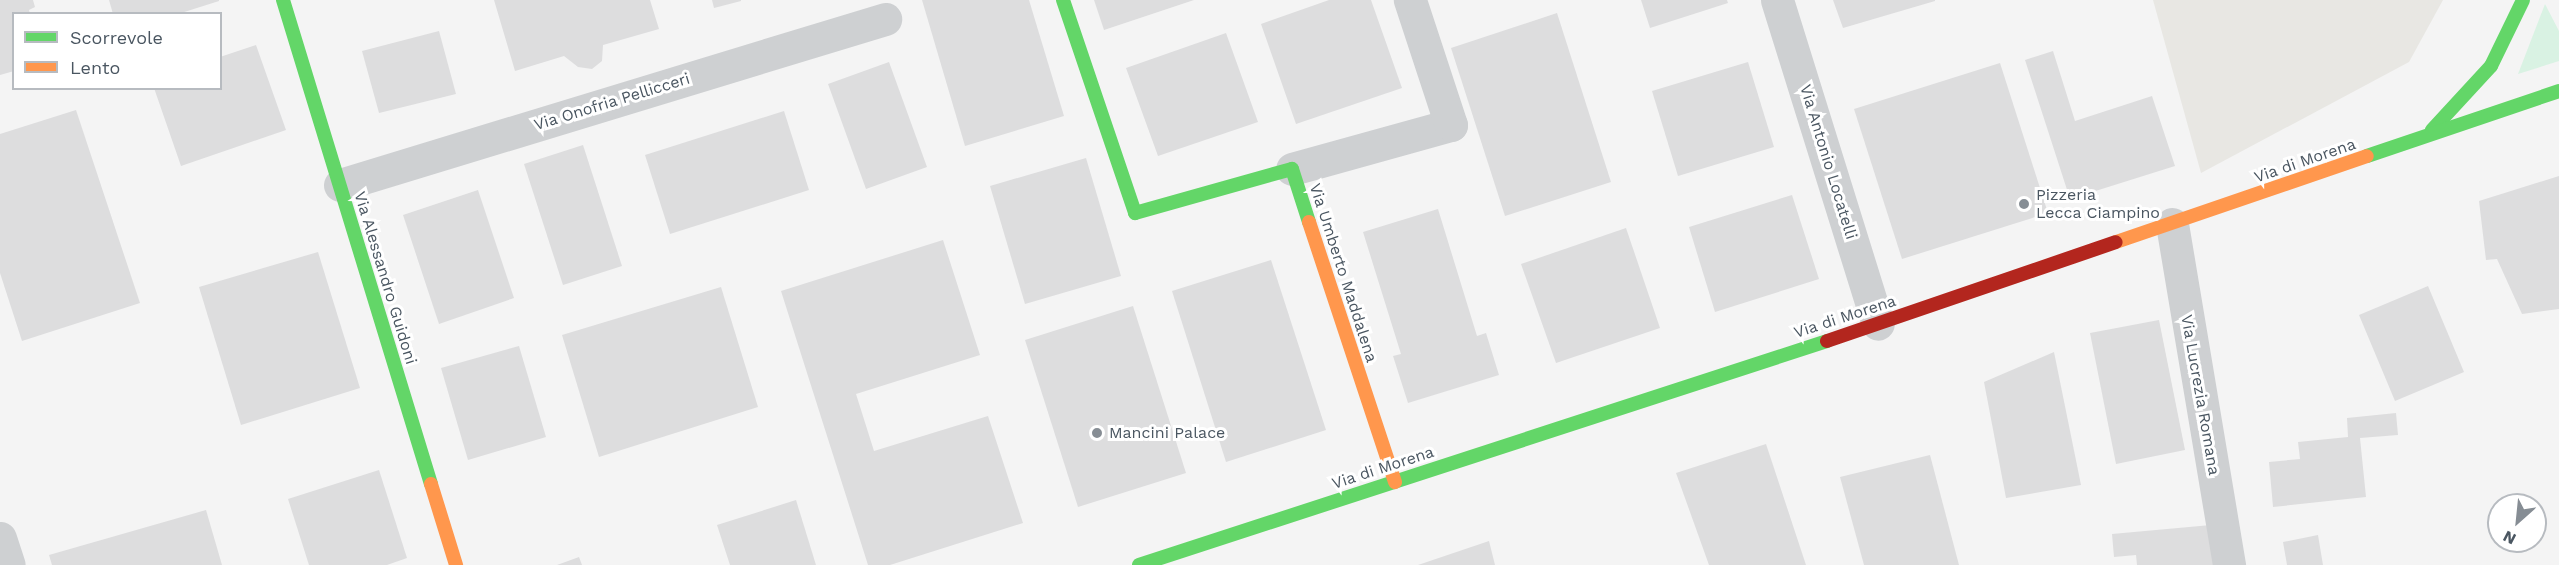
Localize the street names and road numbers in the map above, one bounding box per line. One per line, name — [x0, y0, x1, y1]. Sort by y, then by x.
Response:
street label: Via Onofria Pellicceri — [531, 69, 693, 135]
street label: Via Antonio Locatelli — [1795, 82, 1861, 242]
street label: Via di Morena — [2252, 135, 2358, 187]
street label: Via Umberto Maddalena — [1305, 181, 1381, 365]
street label: Via Alessandro Guidoni — [349, 189, 421, 367]
street label: Via di Morena — [1791, 291, 1899, 343]
street label: Via Lucrezia Romana — [2176, 313, 2224, 477]
street label: Via di Morena — [1329, 442, 1437, 494]

